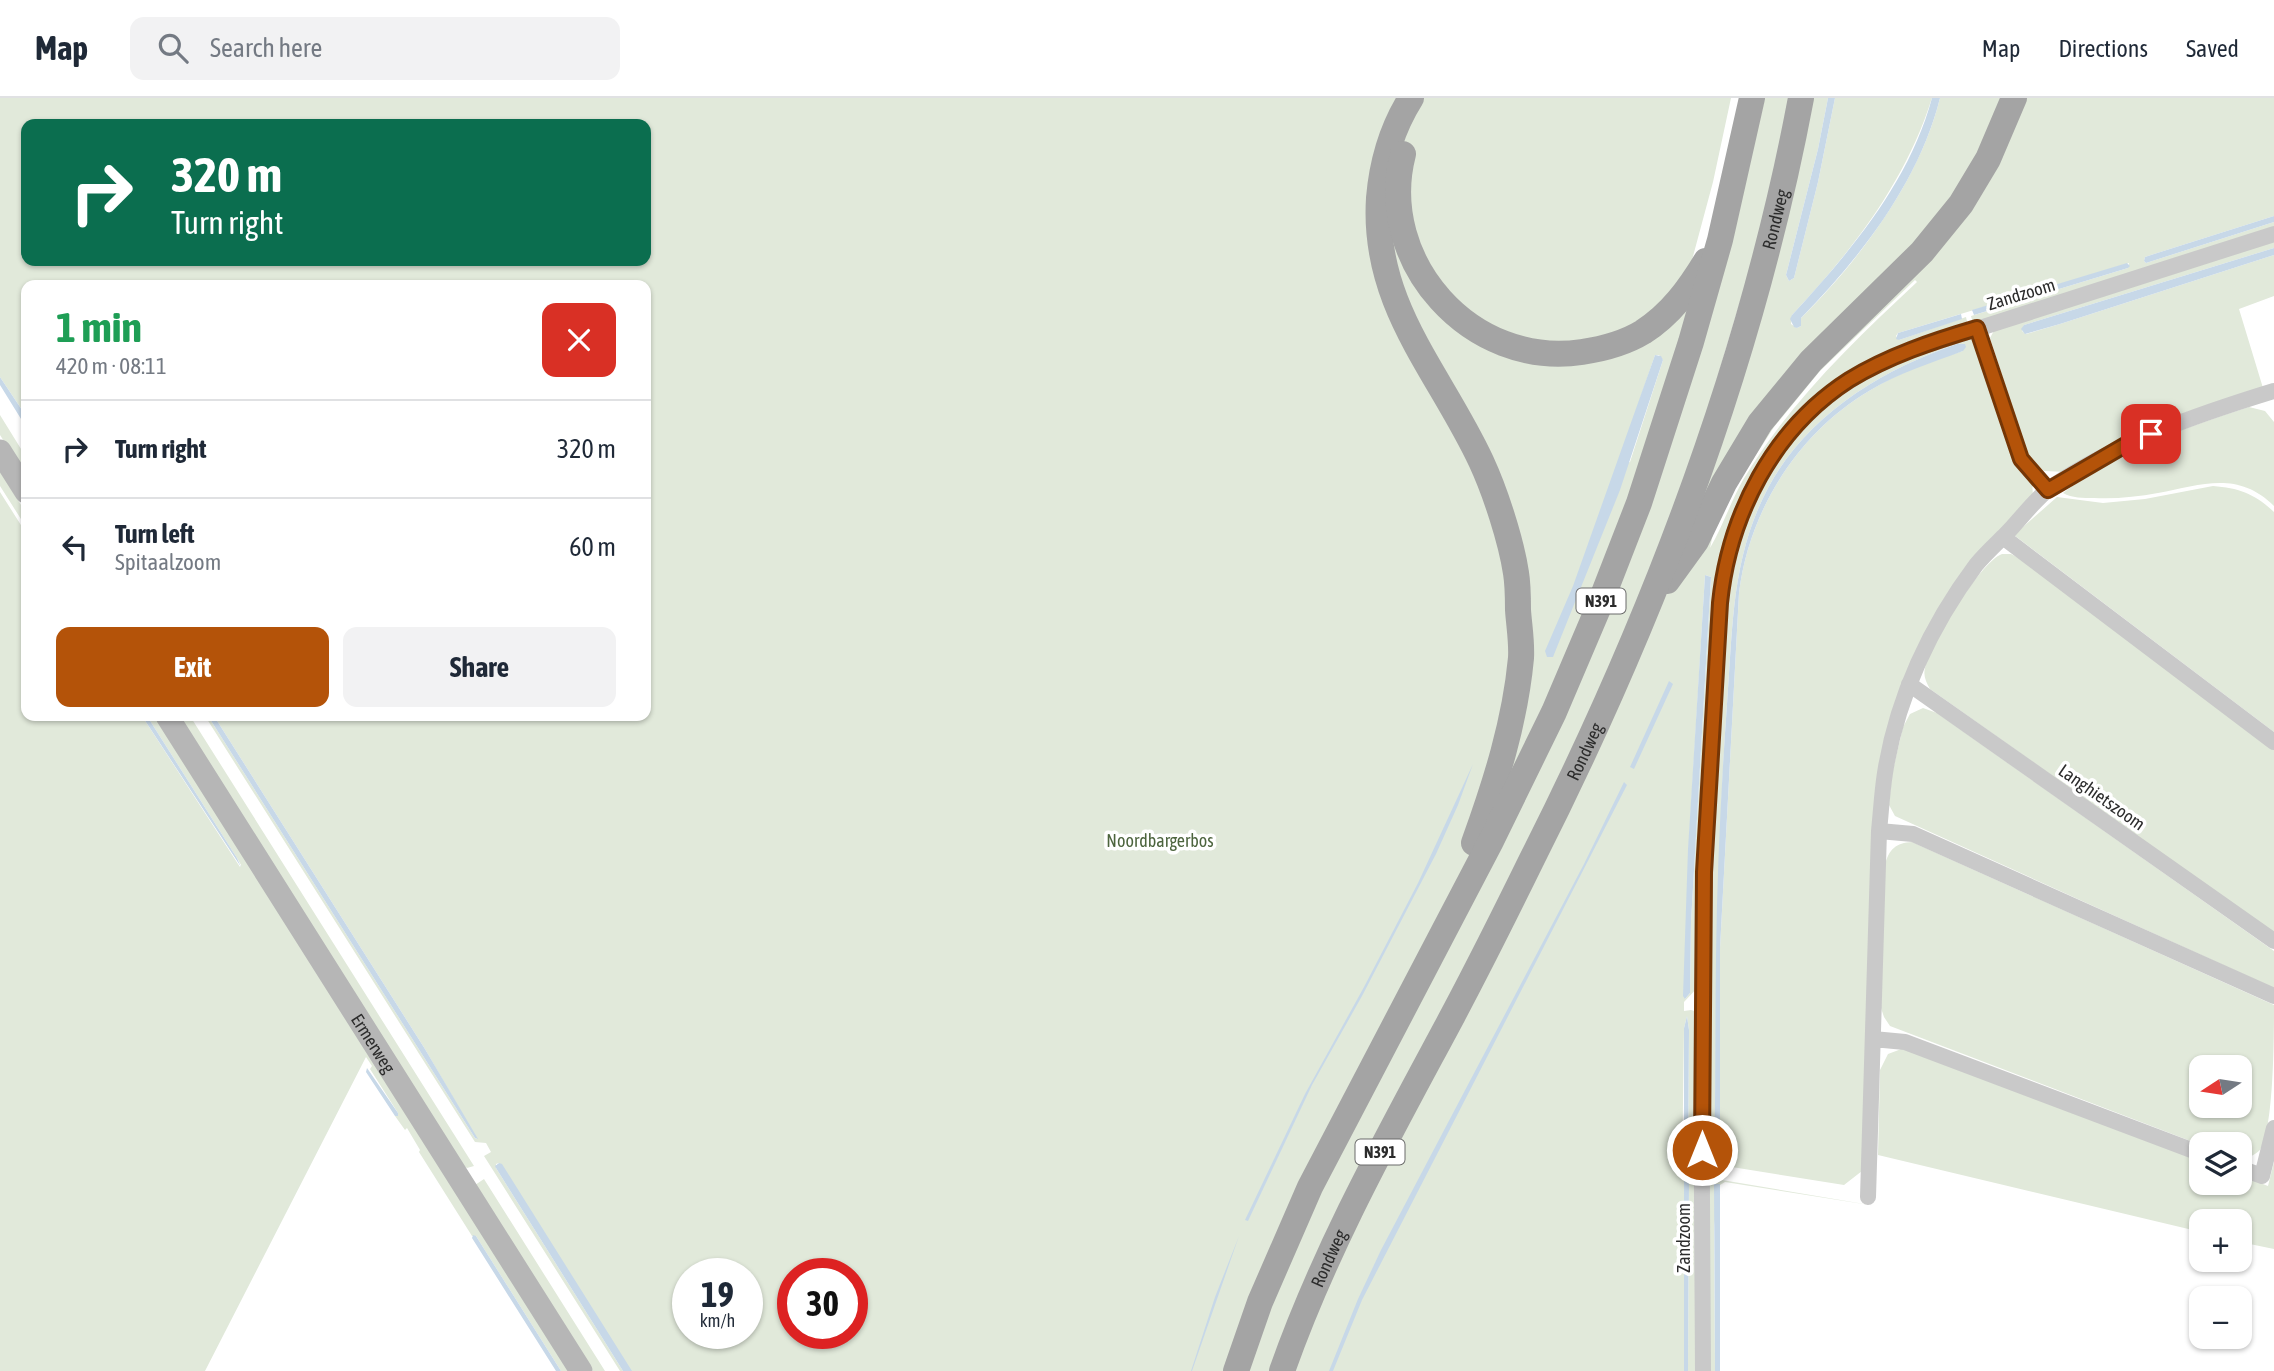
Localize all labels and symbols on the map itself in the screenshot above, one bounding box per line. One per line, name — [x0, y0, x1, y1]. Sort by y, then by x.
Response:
street label: Rondweg — [1757, 187, 1792, 252]
street label: Zandzoom — [1984, 274, 2058, 314]
pin — [2121, 404, 2181, 464]
road number: N391 — [1576, 588, 1626, 614]
street label: Rondweg — [1562, 719, 1607, 783]
street label: Langhietszoom — [2055, 760, 2149, 834]
park label: Noordbargerbos — [1106, 830, 1214, 851]
street label: Ermerweg — [347, 1010, 400, 1077]
north arrow — [2189, 1055, 2252, 1118]
position arrow — [1665, 1113, 1739, 1187]
road number: N391 — [1356, 1140, 1404, 1164]
street label: Zandzoom — [1673, 1203, 1694, 1273]
street label: Rondweg — [1306, 1226, 1350, 1290]
speed limit sign: 30 — [777, 1258, 868, 1349]

